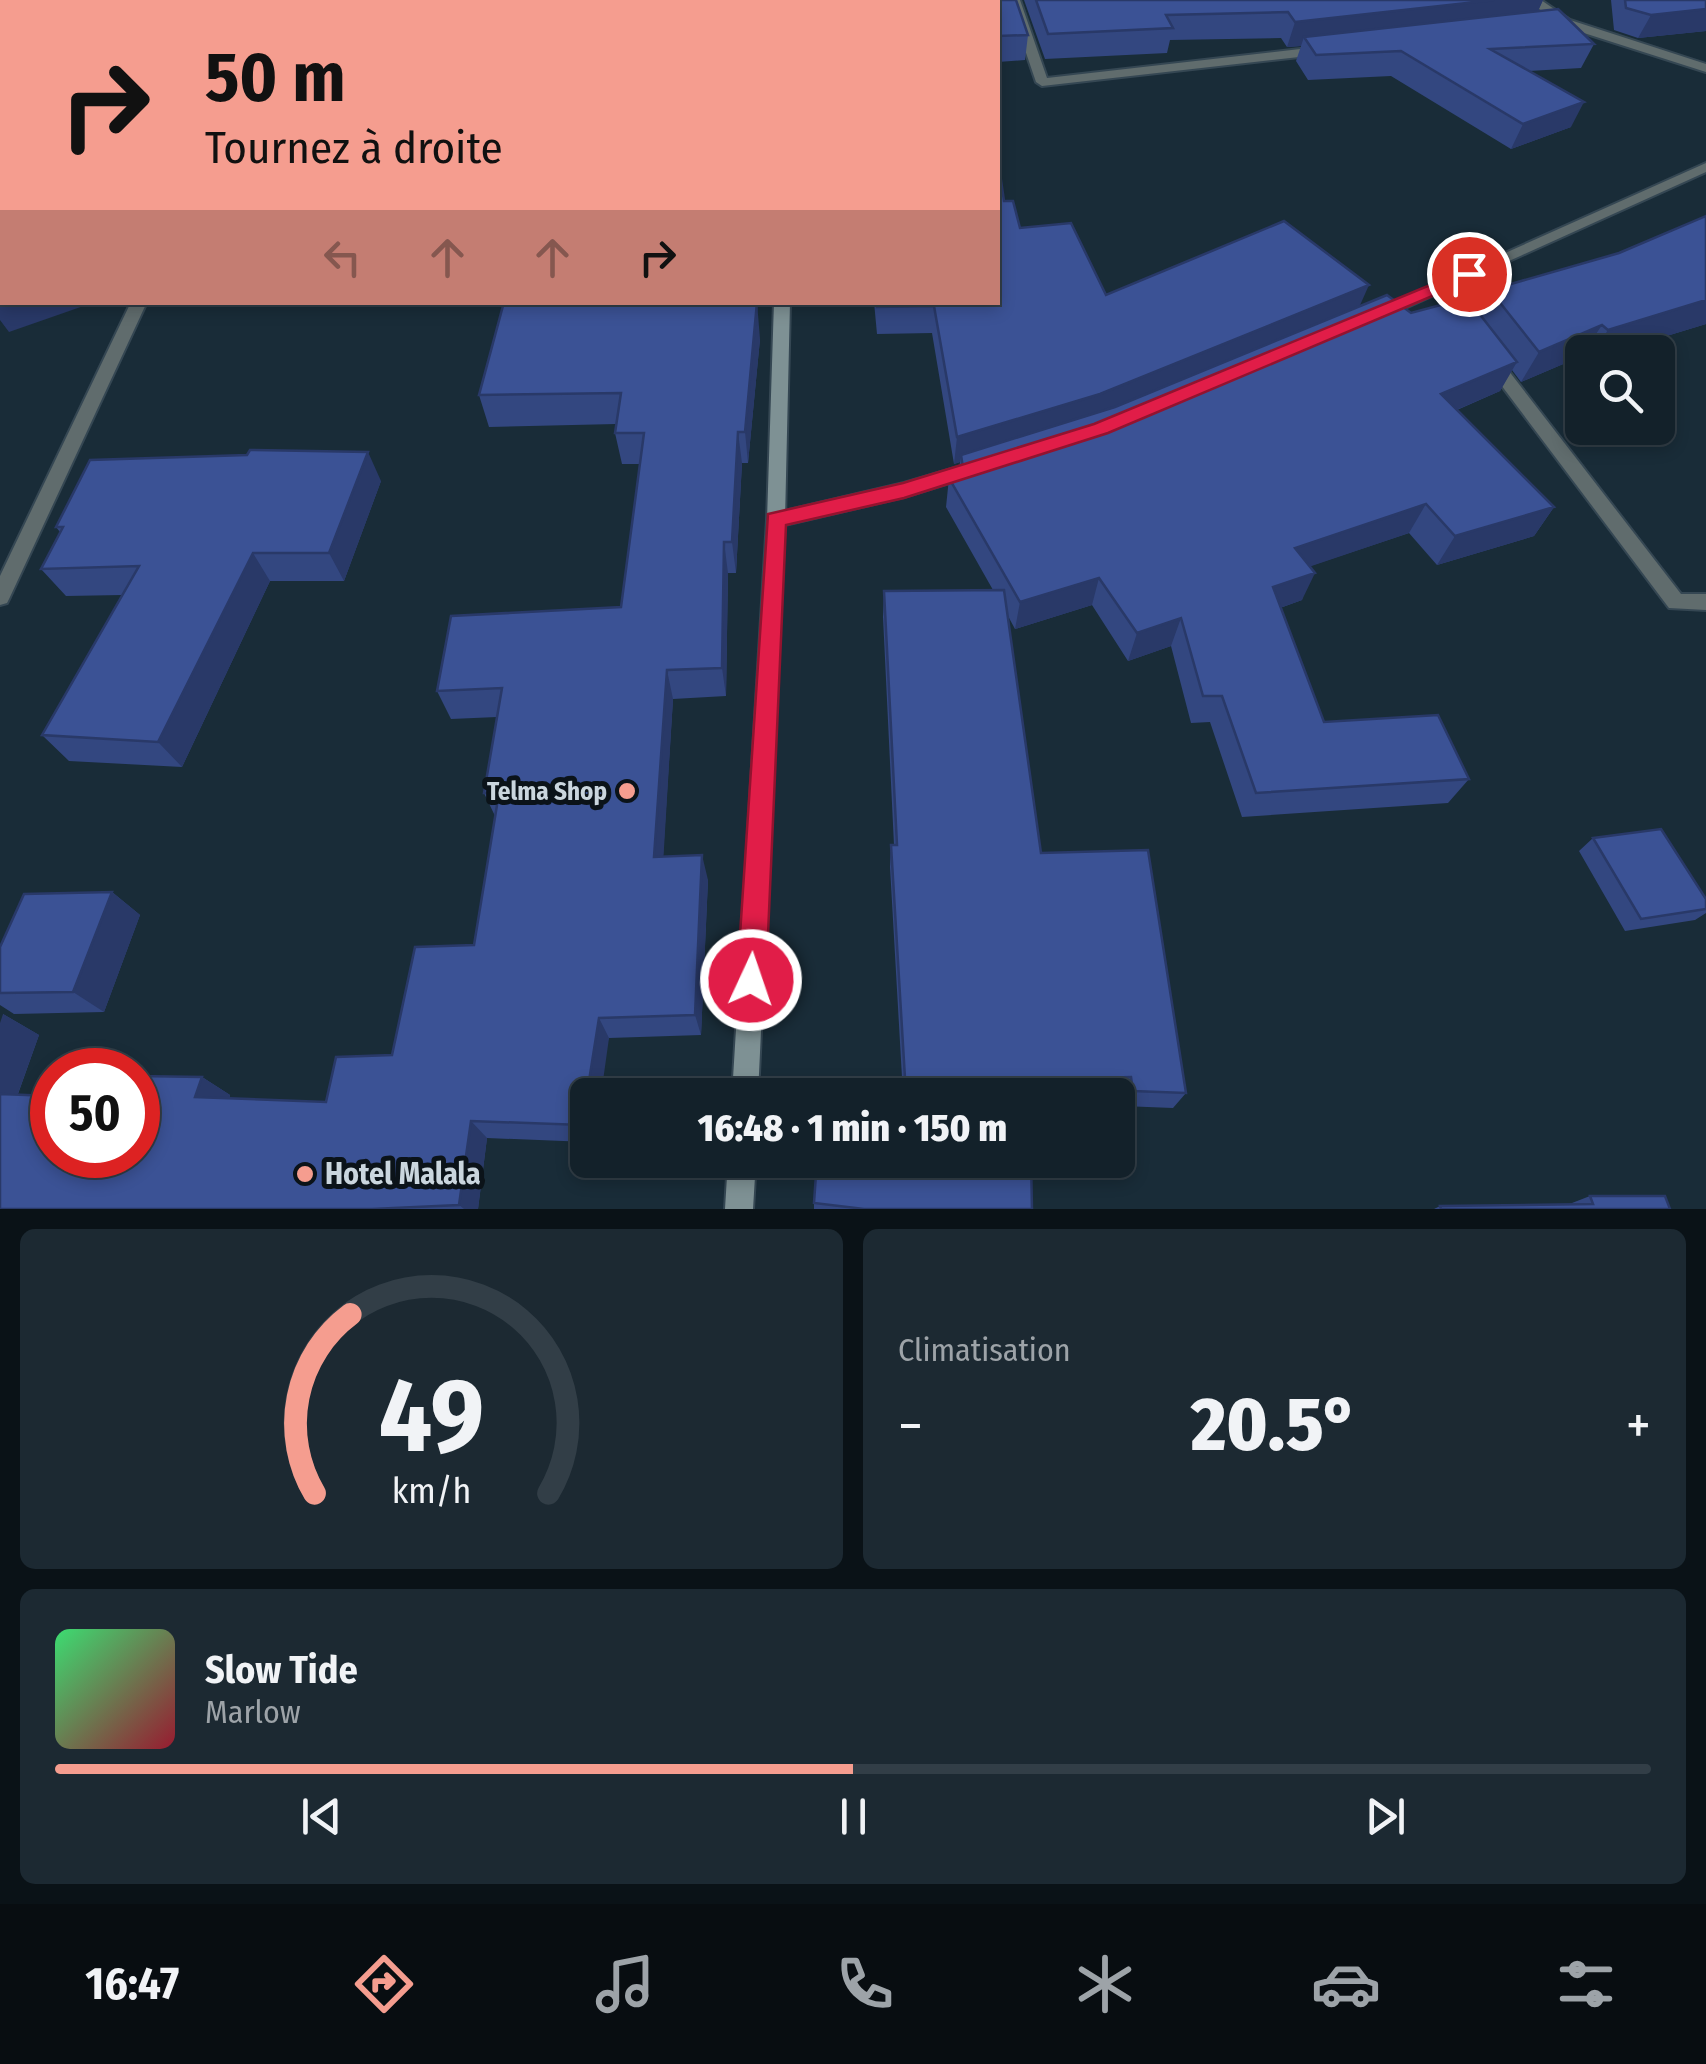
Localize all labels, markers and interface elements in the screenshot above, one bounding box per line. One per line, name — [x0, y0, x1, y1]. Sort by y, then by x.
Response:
text: 50 m — [205, 36, 346, 120]
icon: right — [40, 40, 170, 170]
text: Tournez à droite — [205, 121, 503, 175]
icon: left — [315, 230, 370, 285]
icon: ahead — [420, 230, 475, 285]
icon: ahead — [525, 230, 580, 285]
icon: right — [630, 230, 685, 285]
pin — [1427, 232, 1512, 317]
icon: arrive — [1442, 247, 1497, 302]
map controls — [1565, 335, 1675, 445]
button: search — [1565, 335, 1675, 445]
place label: Telma Shop — [487, 777, 607, 807]
marker: Telma Shop — [616, 780, 638, 802]
position arrow — [699, 928, 803, 1032]
speed limit sign: 50 — [30, 1048, 160, 1178]
text: 16:48 · 1 min · 150 m — [698, 1105, 1007, 1151]
place label: Hotel Malala — [325, 1156, 481, 1192]
marker: Hotel Malala — [294, 1163, 316, 1185]
text: Climatisation — [898, 1331, 1071, 1369]
text: 49 — [379, 1354, 484, 1479]
text: 20.5° — [1191, 1380, 1358, 1470]
text: − — [898, 1393, 923, 1459]
text: + — [1626, 1393, 1651, 1459]
text: km/h — [392, 1470, 471, 1512]
text: Slow Tide — [205, 1647, 358, 1693]
text: Marlow — [205, 1693, 301, 1731]
icon: previous — [294, 1789, 349, 1844]
icon: pause — [826, 1789, 881, 1844]
icon: next — [1358, 1789, 1413, 1844]
icon: directions — [349, 1949, 419, 2019]
icon: music — [590, 1949, 660, 2019]
icon: phone — [830, 1949, 900, 2019]
icon: climate — [1070, 1949, 1140, 2019]
icon: car — [1311, 1949, 1381, 2019]
icon: filters — [1551, 1949, 1621, 2019]
text: 16:47 — [85, 1957, 179, 2011]

